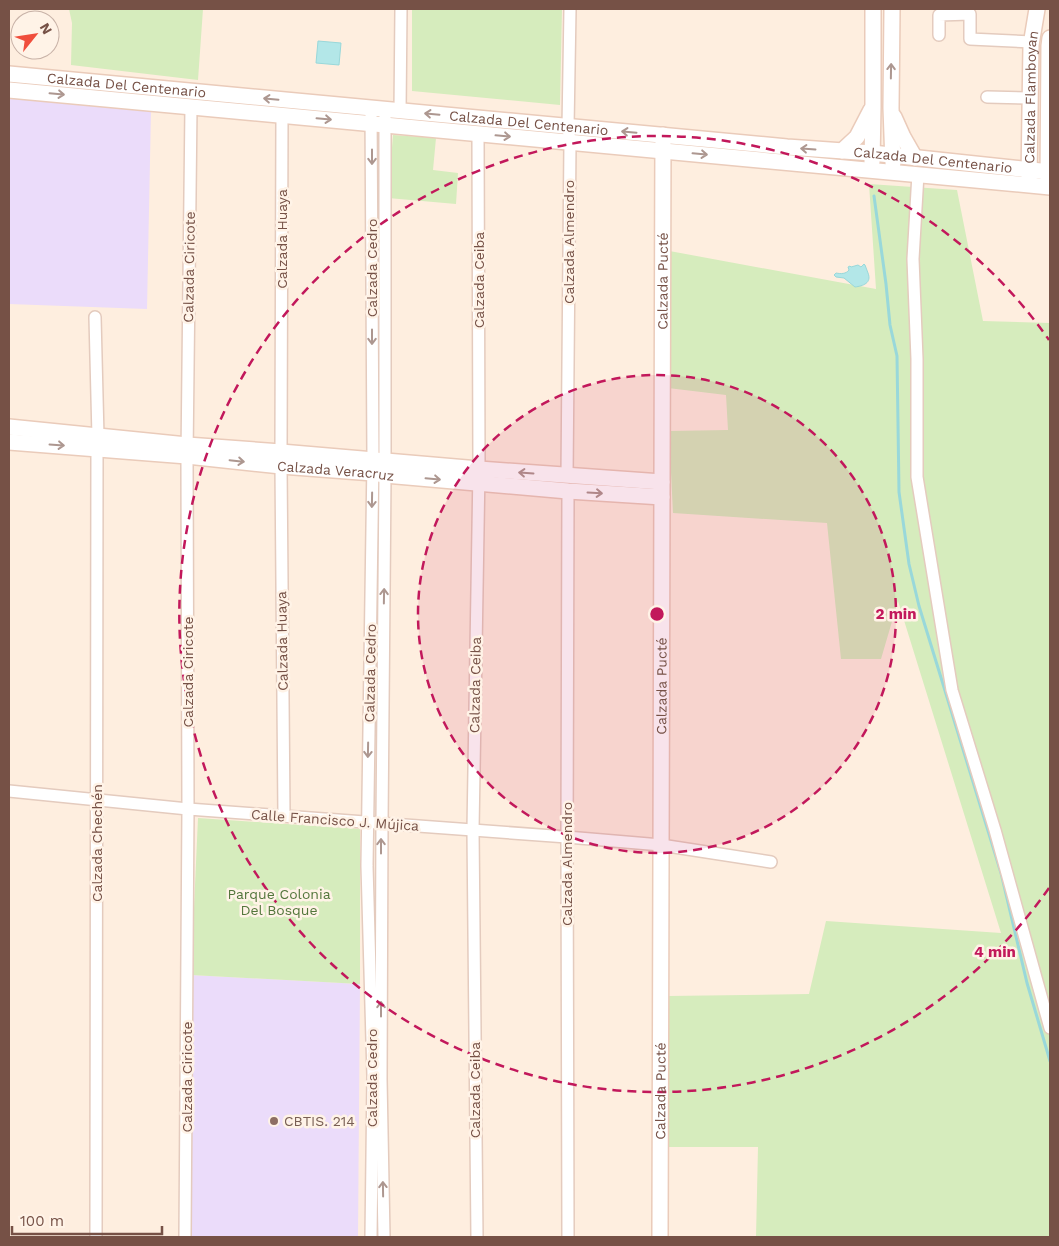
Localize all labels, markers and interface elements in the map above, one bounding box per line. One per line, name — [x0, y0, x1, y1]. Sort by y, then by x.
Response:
north arrow — [10, 10, 60, 60]
text: N — [37, 20, 56, 37]
street label: Calzada Flamboyan — [1021, 29, 1041, 164]
one-way arrow — [886, 63, 896, 80]
street label: Calzada Del Centenario — [46, 70, 207, 100]
one-way arrow — [49, 90, 65, 99]
one-way arrow — [263, 94, 279, 104]
street label: Calzada Del Centenario — [448, 107, 609, 138]
one-way arrow — [425, 109, 441, 119]
one-way arrow — [315, 114, 331, 124]
one-way arrow — [621, 127, 637, 137]
one-way arrow — [495, 131, 511, 141]
one-way arrow — [801, 144, 817, 153]
street label: Calzada Del Centenario — [853, 144, 1013, 176]
one-way arrow — [367, 148, 377, 165]
one-way arrow — [691, 149, 707, 159]
street label: Calzada Almendro — [561, 180, 577, 304]
street label: Calzada Huaya — [274, 189, 290, 289]
street label: Calzada Ciricote — [180, 211, 198, 323]
street label: Calzada Cedro — [364, 219, 380, 317]
street label: Calzada Ceiba — [471, 232, 487, 328]
street label: Calzada Pucté — [654, 232, 671, 330]
one-way arrow — [367, 328, 377, 345]
one-way arrow — [49, 441, 65, 450]
one-way arrow — [228, 456, 244, 466]
street label: Calzada Veracruz — [277, 458, 395, 484]
one-way arrow — [518, 468, 534, 478]
one-way arrow — [425, 474, 441, 484]
one-way arrow — [587, 488, 603, 497]
one-way arrow — [367, 491, 377, 507]
one-way arrow — [379, 588, 389, 604]
street label: Calzada Huaya — [273, 591, 291, 691]
centre of rings — [648, 605, 666, 623]
text: 2 min — [875, 605, 917, 623]
street label: Calzada Ciricote — [180, 616, 196, 728]
street label: Calzada Cedro — [361, 624, 379, 722]
street label: Calzada Ceiba — [466, 637, 484, 733]
street label: Calzada Pucté — [653, 637, 670, 735]
one-way arrow — [363, 741, 373, 757]
street label: Calzada Chechén — [89, 784, 105, 902]
street label: Calzada Almendro — [559, 802, 575, 926]
street label: Calle Francisco J. Mújica — [250, 806, 420, 834]
one-way arrow — [376, 838, 386, 854]
park label: Parque Colonia Del Bosque — [227, 886, 331, 918]
text: 4 min — [974, 943, 1016, 961]
one-way arrow — [376, 1001, 386, 1017]
street label: Calzada Ciricote — [179, 1021, 195, 1133]
street label: Calzada Cedro — [364, 1029, 380, 1127]
street label: Calzada Ceiba — [467, 1042, 483, 1138]
street label: Calzada Pucté — [652, 1042, 669, 1140]
place label: CBTIS. 214 — [284, 1113, 355, 1129]
marker: CBTIS. 214 — [268, 1115, 280, 1127]
one-way arrow — [378, 1181, 388, 1197]
scale bar — [12, 1204, 162, 1236]
text: 100 m — [20, 1212, 64, 1230]

